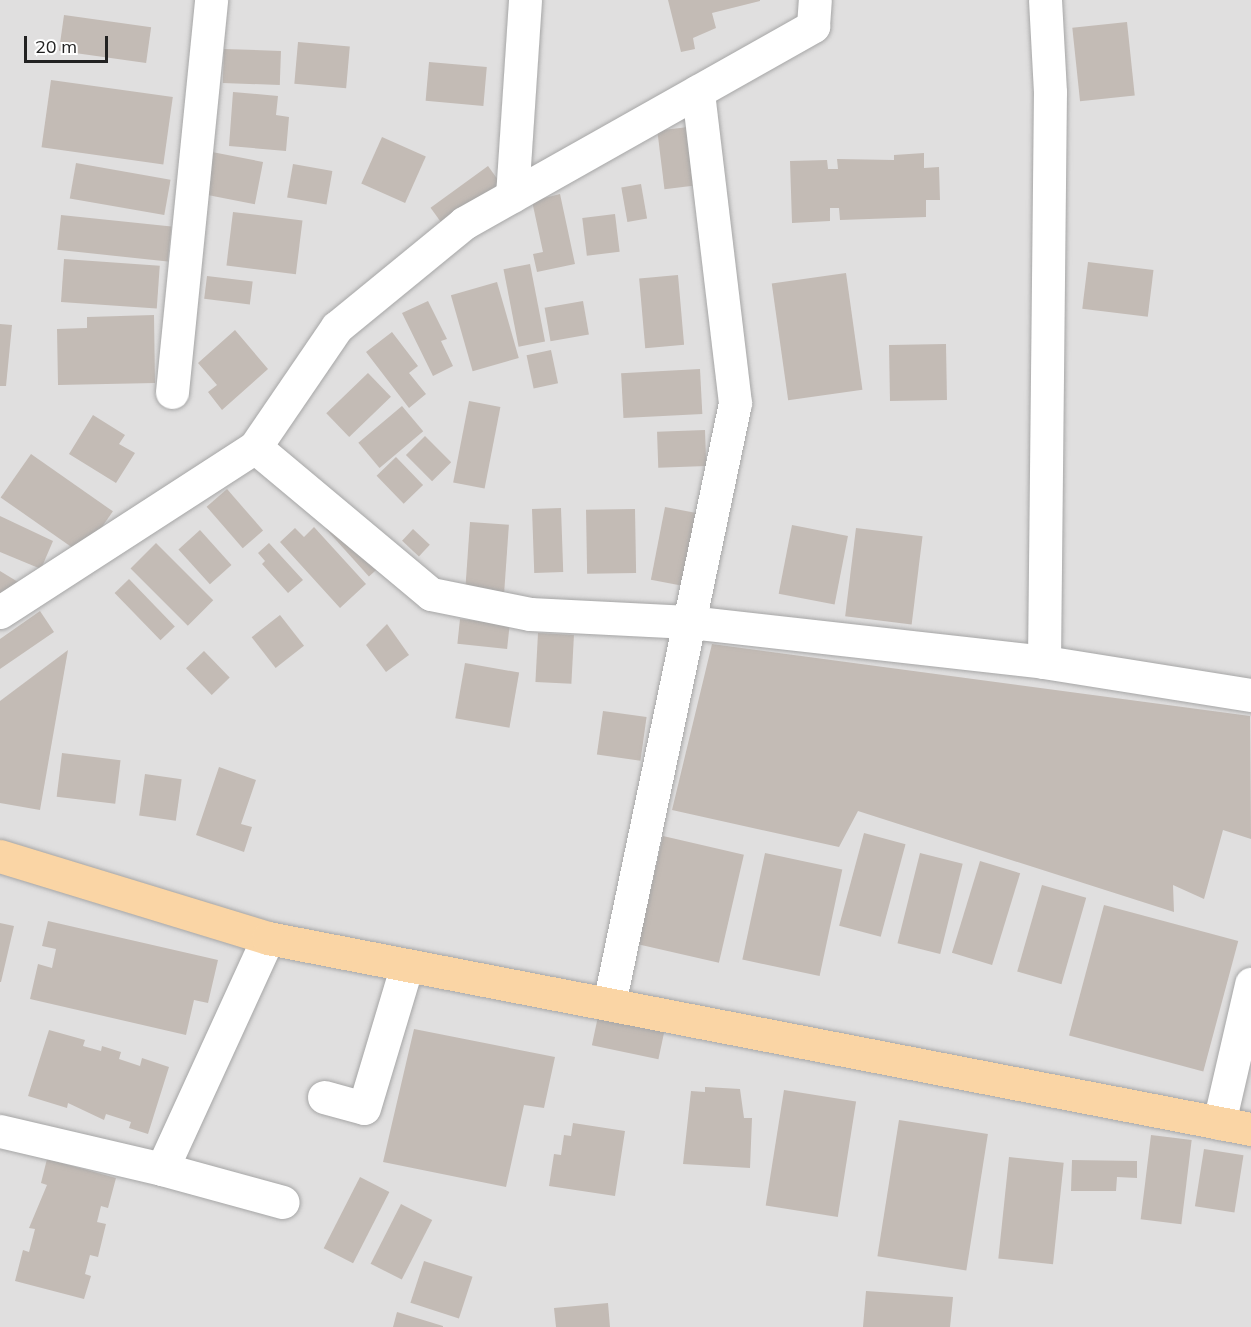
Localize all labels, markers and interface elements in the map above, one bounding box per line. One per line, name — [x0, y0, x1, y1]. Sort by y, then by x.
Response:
scale bar — [27, 24, 111, 62]
text: 20 m — [35, 35, 77, 58]

